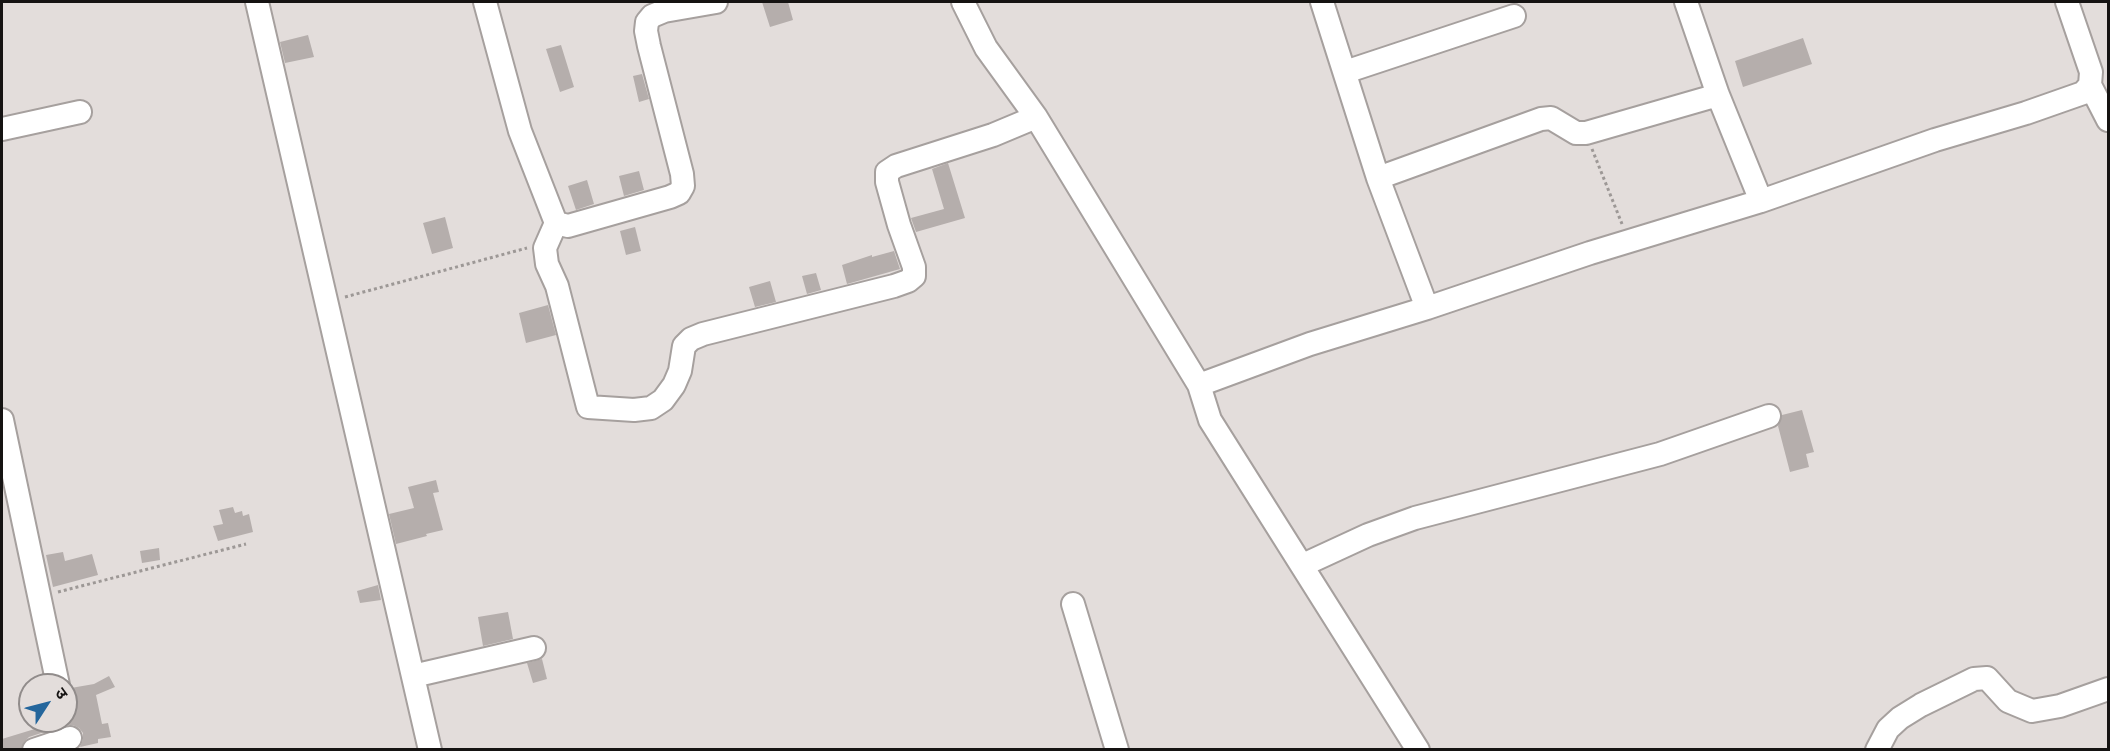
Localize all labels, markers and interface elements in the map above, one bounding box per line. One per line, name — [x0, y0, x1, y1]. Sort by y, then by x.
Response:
north arrow — [18, 673, 78, 733]
text: उ — [52, 685, 71, 702]

